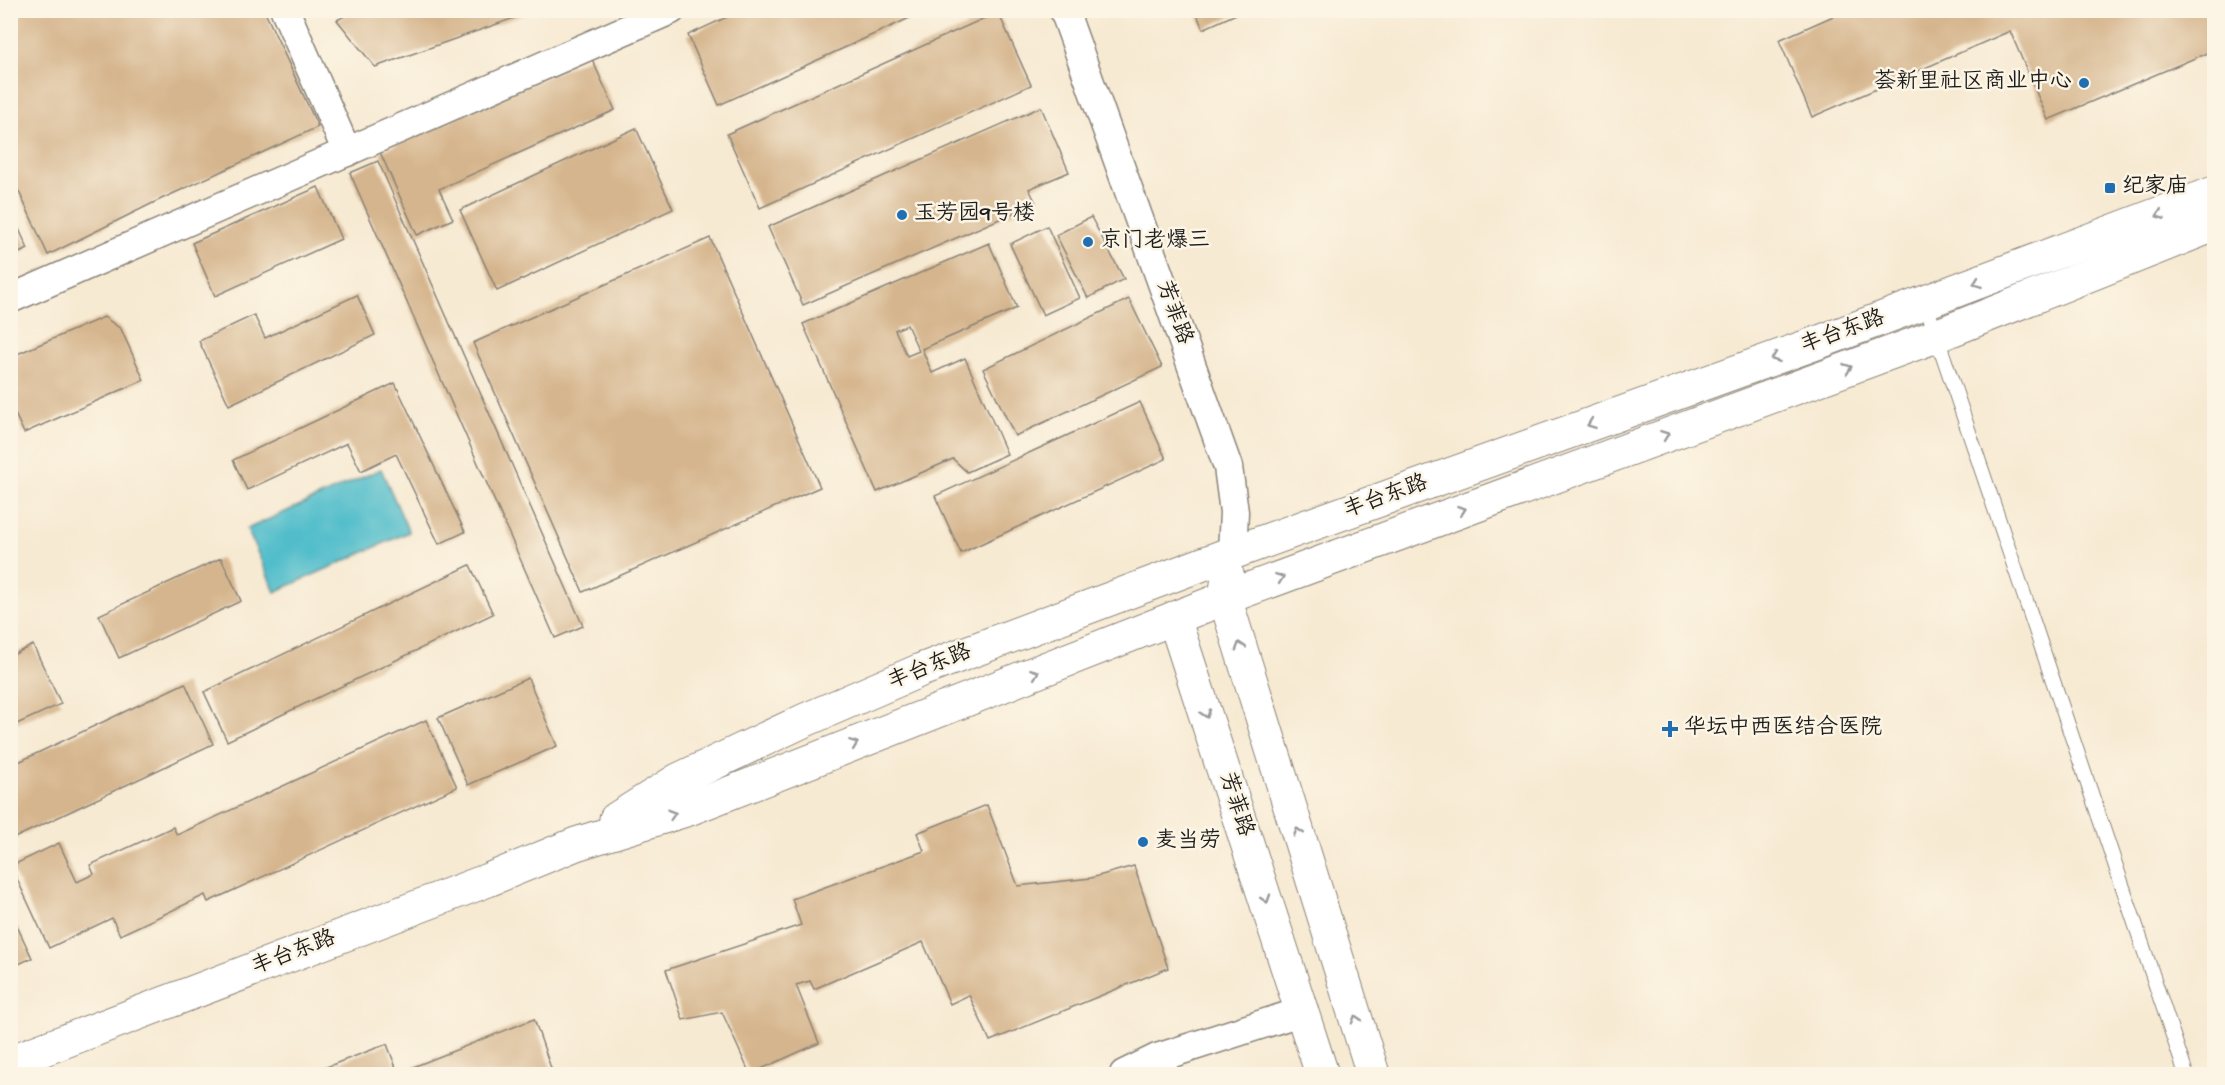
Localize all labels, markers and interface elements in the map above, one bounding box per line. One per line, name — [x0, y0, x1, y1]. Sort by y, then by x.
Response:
place label: 荟新里社区商业中心 — [1874, 68, 2072, 96]
marker: 荟新里社区商业中心 — [2077, 76, 2091, 90]
place label: 纪家庙 — [2122, 173, 2188, 201]
marker: 纪家庙 — [2103, 181, 2117, 195]
place label: 玉芳园9号楼 — [914, 201, 1035, 228]
one-way arrow — [2155, 207, 2166, 220]
marker: 玉芳园9号楼 — [895, 208, 909, 222]
place label: 京门老爆三 — [1100, 227, 1210, 255]
marker: 京门老爆三 — [1081, 235, 1095, 249]
one-way arrow — [1972, 275, 1983, 288]
street label: 芳菲路 — [1149, 277, 1198, 348]
street label: 丰台东路 — [1797, 304, 1889, 360]
one-way arrow — [1770, 350, 1781, 363]
one-way arrow — [1842, 362, 1853, 375]
one-way arrow — [1586, 416, 1597, 429]
one-way arrow — [1659, 430, 1670, 442]
street label: 丰台东路 — [1340, 469, 1432, 525]
one-way arrow — [1456, 505, 1467, 517]
one-way arrow — [1273, 573, 1284, 585]
street label: 丰台东路 — [884, 638, 976, 697]
one-way arrow — [1235, 641, 1247, 652]
one-way arrow — [1029, 668, 1040, 680]
one-way arrow — [1198, 708, 1211, 719]
place label: 华坛中西医结合医院 — [1684, 714, 1882, 742]
marker: 华坛中西医结合医院 — [1661, 720, 1679, 738]
one-way arrow — [848, 739, 859, 751]
street label: 芳菲路 — [1212, 769, 1259, 840]
one-way arrow — [666, 809, 677, 821]
one-way arrow — [1293, 827, 1305, 838]
place label: 麦当劳 — [1155, 828, 1221, 855]
marker: 麦当劳 — [1136, 835, 1150, 849]
one-way arrow — [1259, 893, 1271, 904]
street label: 丰台东路 — [248, 924, 340, 982]
one-way arrow — [1351, 1014, 1363, 1025]

